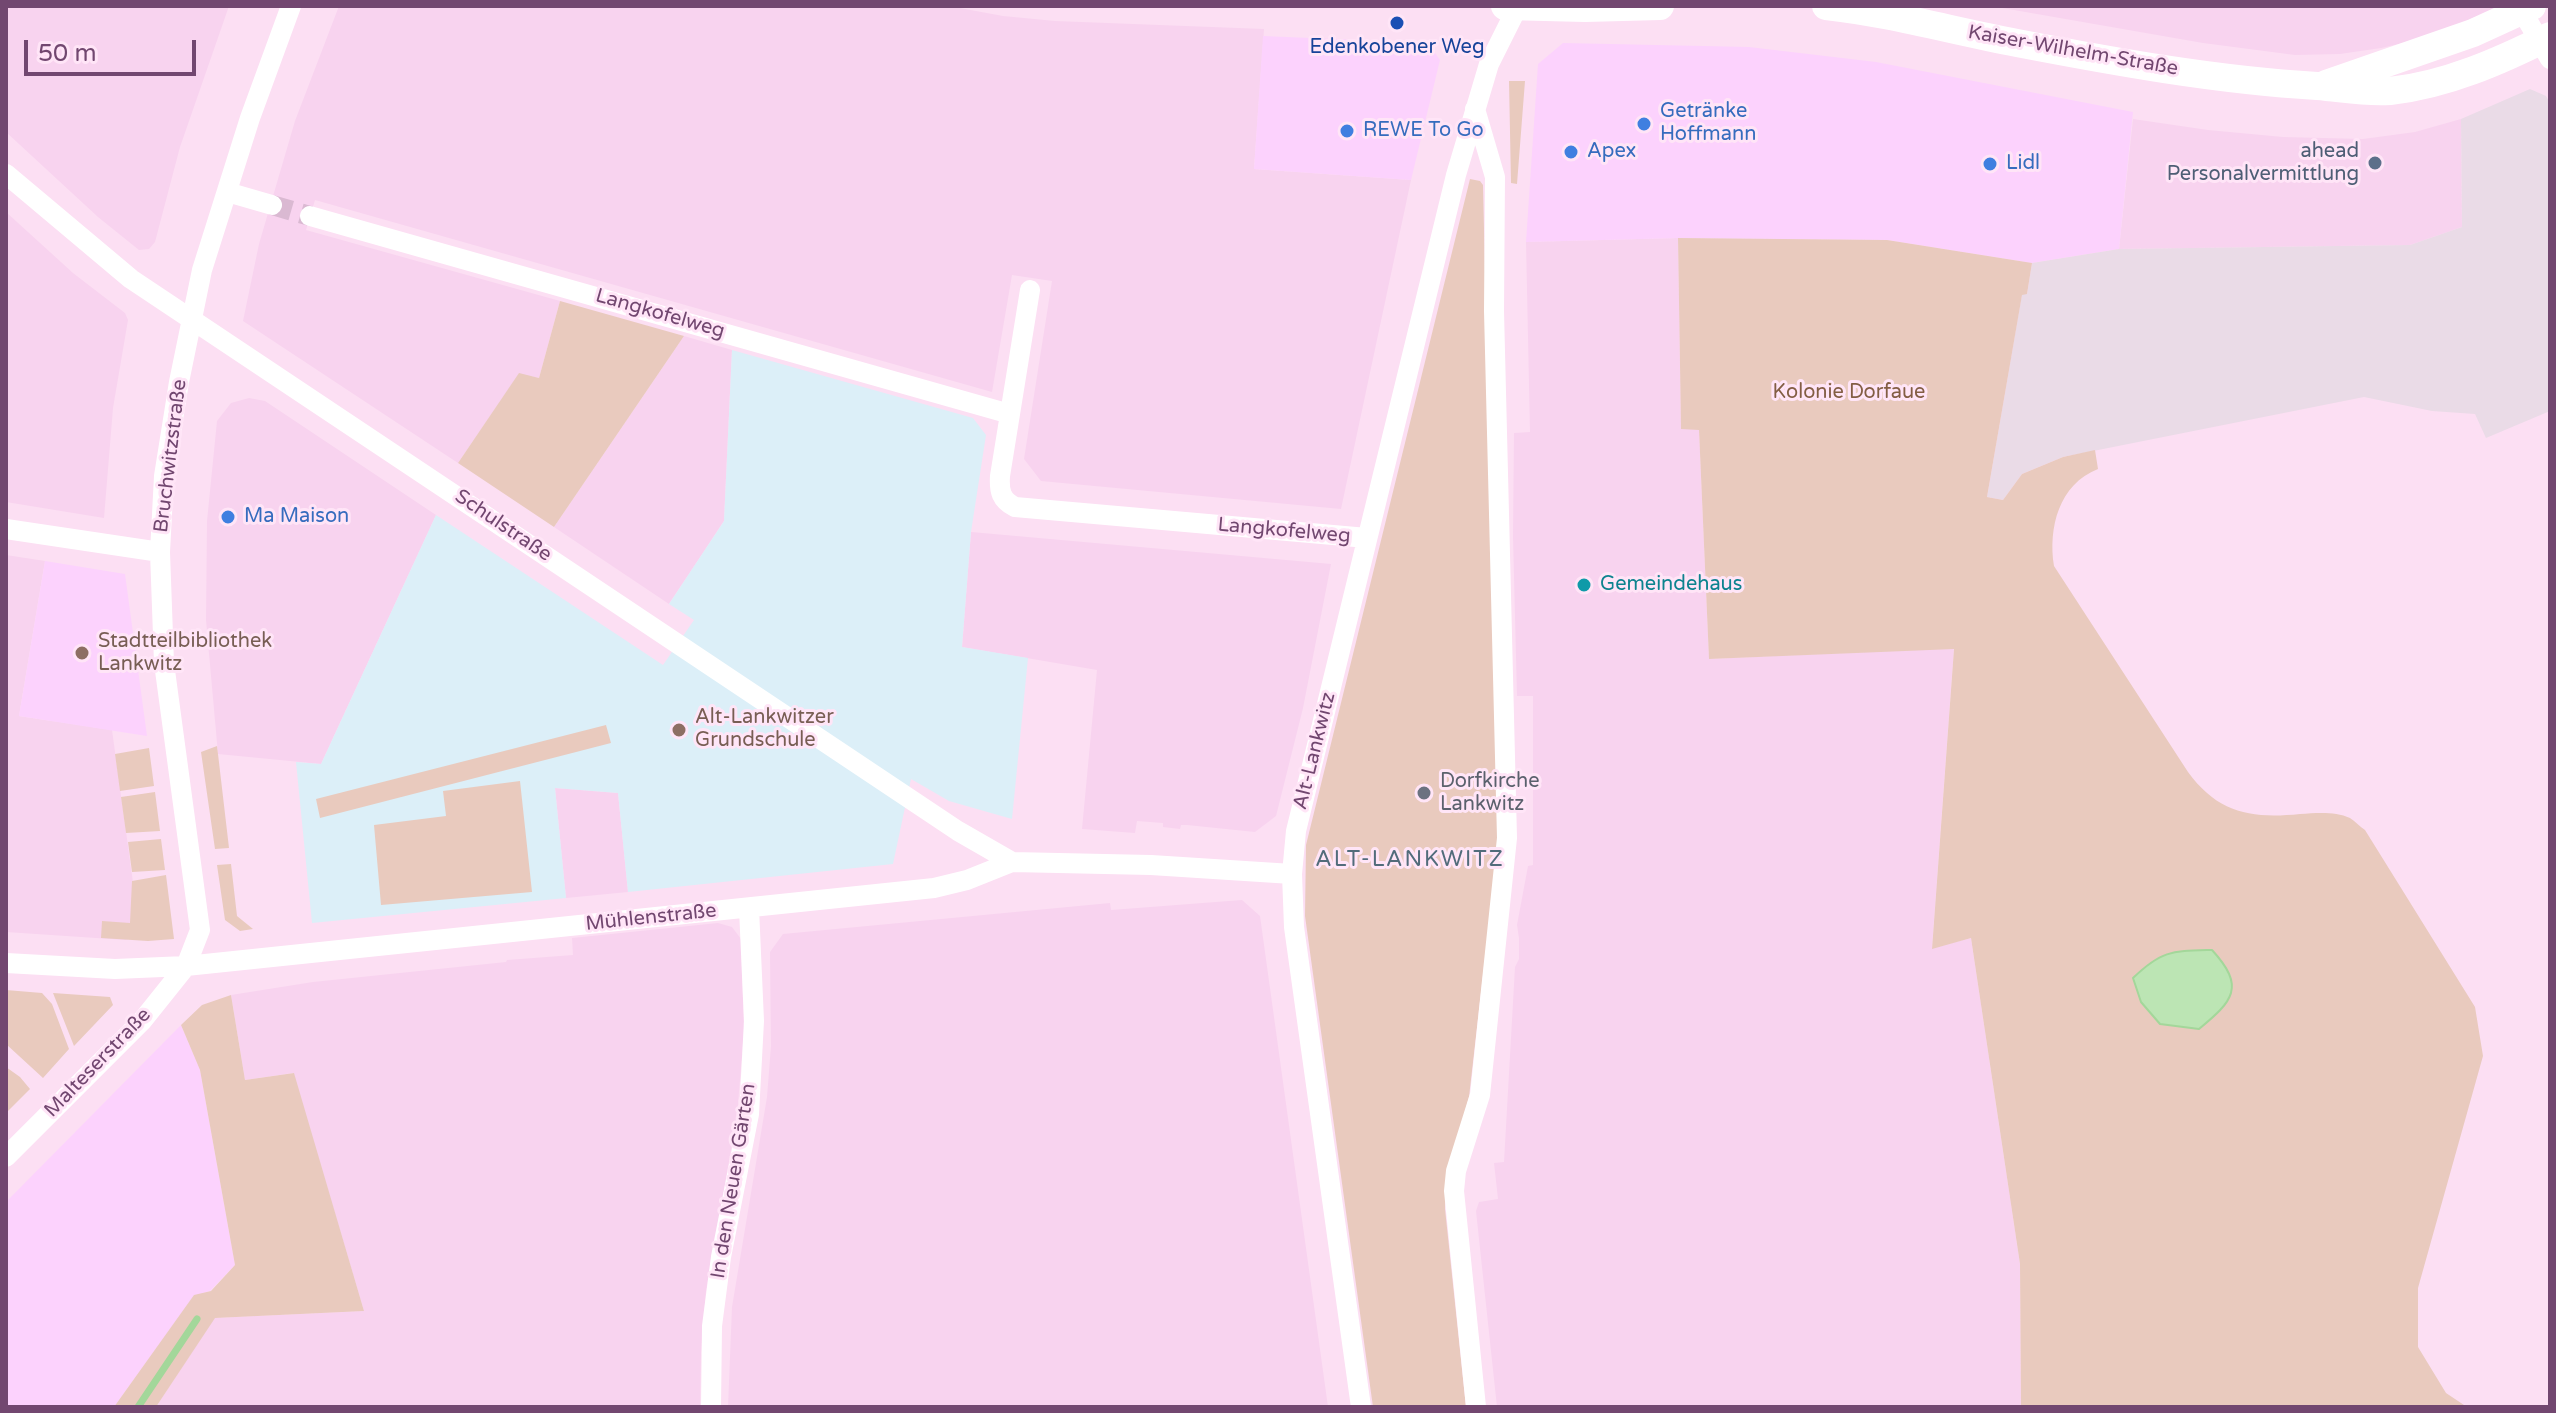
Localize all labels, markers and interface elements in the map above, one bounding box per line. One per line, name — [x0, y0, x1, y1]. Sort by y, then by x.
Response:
marker: Edenkobener Weg — [1388, 14, 1406, 32]
street label: Kaiser-Wilhelm-Straße — [1966, 21, 2180, 81]
scale bar — [28, 24, 200, 74]
place label: Edenkobener Weg — [1309, 36, 1485, 60]
text: 50 m — [38, 39, 96, 68]
place label: Getränke Hoffmann — [1660, 100, 1756, 147]
marker: Getränke Hoffmann — [1635, 115, 1653, 133]
place label: REWE To Go — [1363, 119, 1484, 143]
marker: REWE To Go — [1338, 122, 1356, 140]
place label: Apex — [1587, 140, 1636, 164]
place label: ahead Personalvermittlung — [2167, 140, 2359, 187]
marker: Apex — [1562, 143, 1580, 161]
place label: Lidl — [2006, 152, 2040, 176]
marker: ahead Personalvermittlung — [2366, 154, 2384, 172]
marker: Lidl — [1981, 155, 1999, 173]
street label: Langkofelweg — [593, 284, 727, 344]
street label: Bruchwitzstraße — [150, 378, 192, 534]
park label: Kolonie Dorfaue — [1773, 381, 1925, 405]
street label: Schulstraße — [450, 485, 556, 567]
place label: Ma Maison — [244, 505, 349, 529]
marker: Ma Maison — [219, 508, 237, 526]
street label: Langkofelweg — [1217, 513, 1351, 549]
place label: Gemeindehaus — [1600, 573, 1742, 597]
marker: Gemeindehaus — [1575, 576, 1593, 594]
place label: Stadtteilbibliothek Lankwitz — [98, 630, 272, 677]
marker: Stadtteilbibliothek Lankwitz — [73, 644, 91, 662]
street label: Alt-Lankwitz — [1289, 690, 1341, 812]
place label: Alt-Lankwitzer Grundschule — [695, 706, 834, 753]
marker: Alt-Lankwitzer Grundschule — [670, 721, 688, 739]
place label: Dorfkirche Lankwitz — [1440, 770, 1539, 817]
marker: Dorfkirche Lankwitz — [1415, 784, 1433, 802]
district label: ALT-LANKWITZ — [1315, 847, 1505, 873]
street label: Mühlenstraße — [584, 899, 718, 937]
street label: Malteserstraße — [40, 1003, 156, 1123]
street label: In den Neuen Gärten — [707, 1082, 761, 1280]

